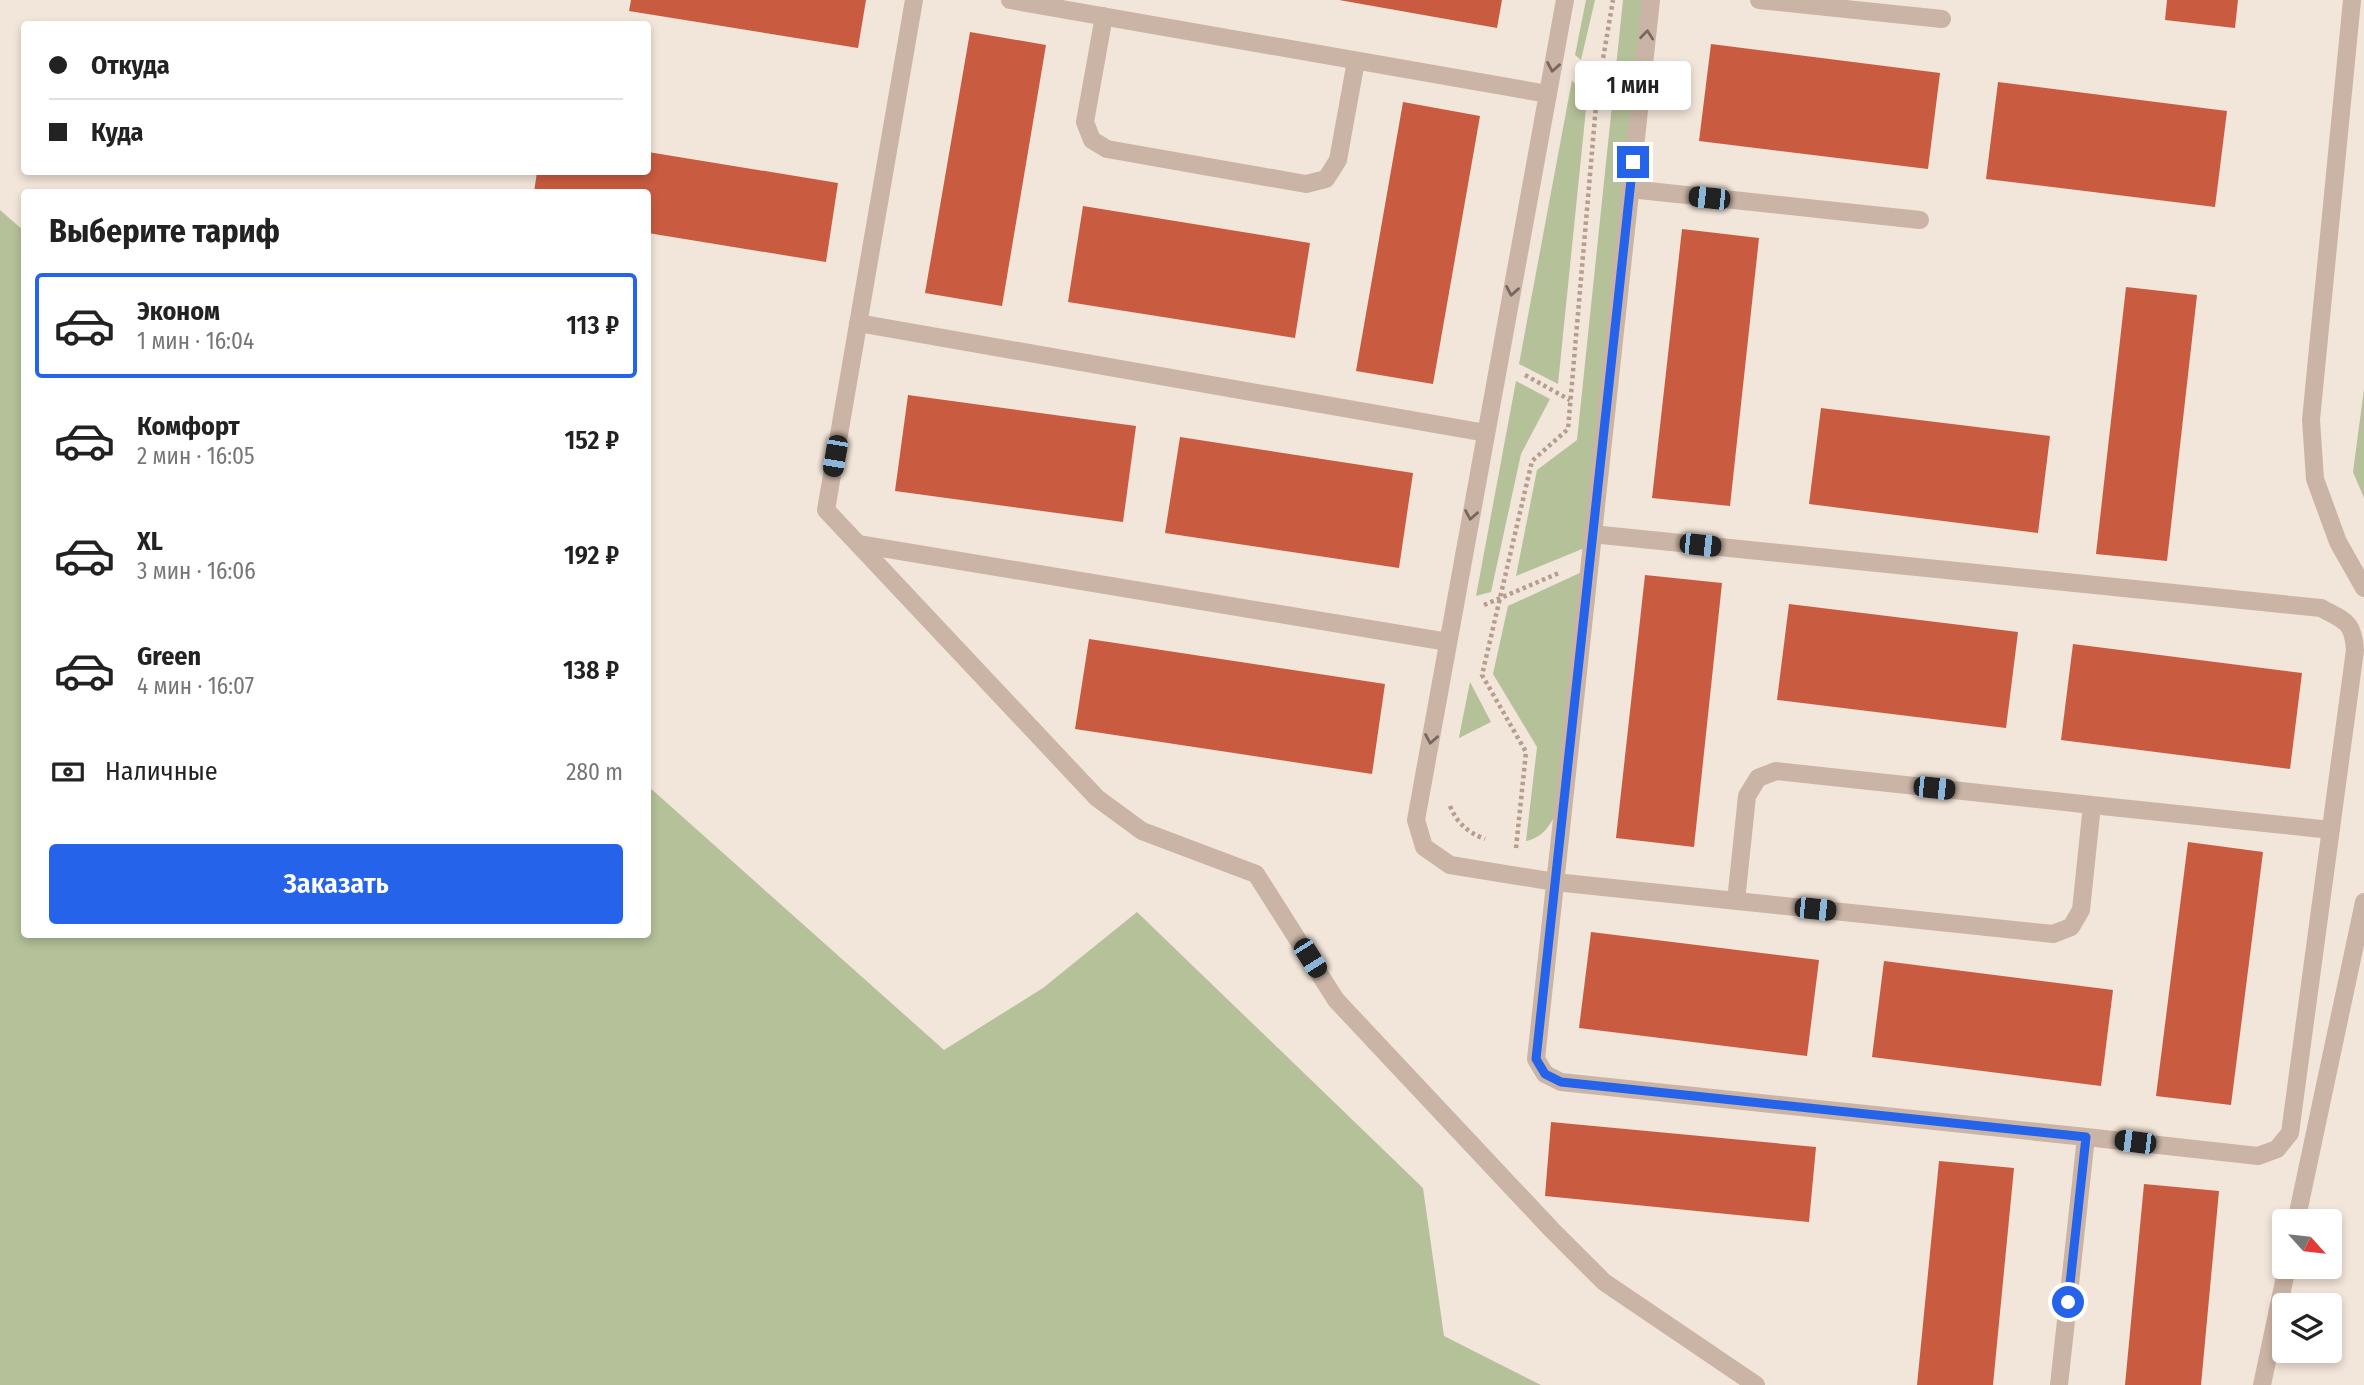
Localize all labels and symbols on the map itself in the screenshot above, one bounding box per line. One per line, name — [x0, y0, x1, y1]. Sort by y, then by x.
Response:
one-way arrow — [1640, 29, 1655, 41]
callout: 1 мин — [1575, 60, 1691, 110]
one-way arrow — [1546, 61, 1561, 73]
route end — [1617, 146, 1649, 178]
car — [1688, 185, 1731, 211]
one-way arrow — [1505, 285, 1520, 297]
car — [822, 433, 849, 479]
one-way arrow — [1464, 509, 1479, 521]
car — [1679, 532, 1722, 558]
one-way arrow — [1424, 733, 1439, 745]
car — [1913, 775, 1956, 801]
car — [1794, 896, 1837, 922]
car — [1290, 935, 1331, 981]
car — [2113, 1129, 2158, 1155]
north arrow — [2272, 1209, 2342, 1279]
route start — [2052, 1286, 2084, 1318]

